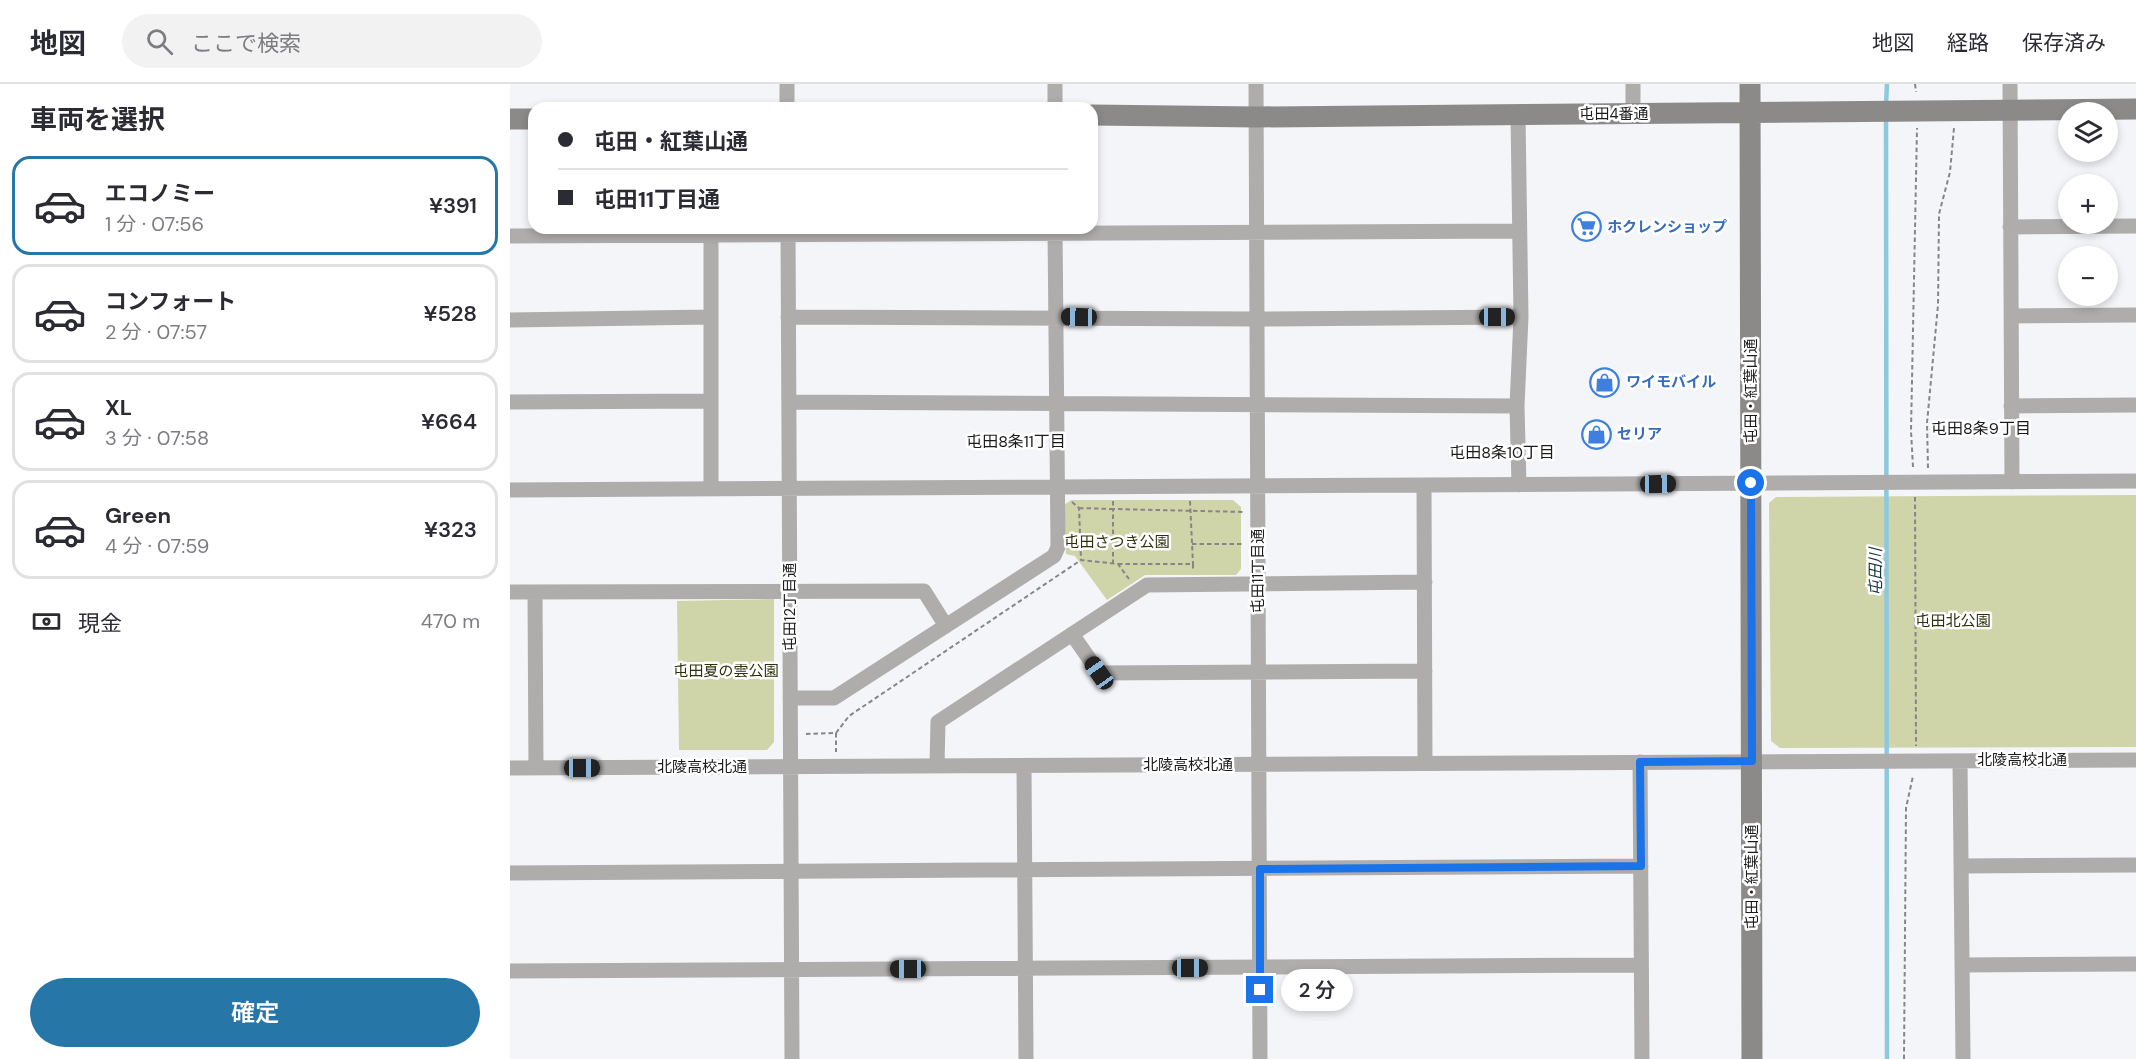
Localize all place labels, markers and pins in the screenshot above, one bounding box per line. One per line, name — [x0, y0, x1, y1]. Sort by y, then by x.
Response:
supermarket icon: ホクレンショップ — [1570, 211, 1602, 243]
place label: ホクレンショップ — [1607, 217, 1727, 237]
shop icon: ワイモバイル — [1589, 366, 1621, 398]
place label: ワイモバイル — [1626, 372, 1716, 392]
shop icon: セリア — [1580, 418, 1612, 450]
place label: セリア — [1617, 424, 1662, 444]

